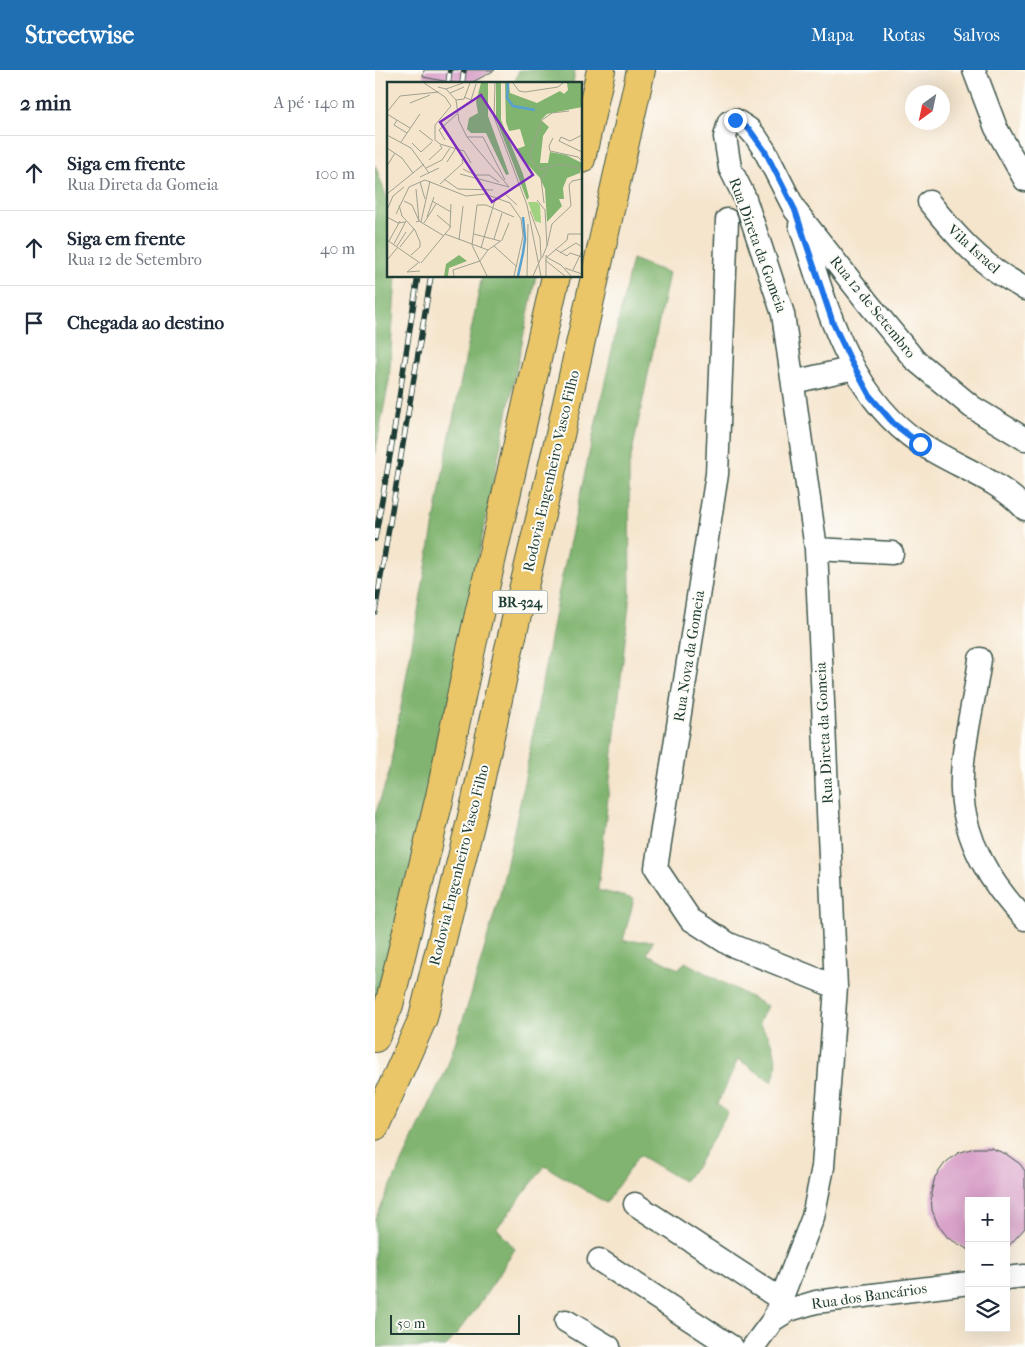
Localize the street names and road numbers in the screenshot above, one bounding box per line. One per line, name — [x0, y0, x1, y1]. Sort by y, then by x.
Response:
street label: Rua Direta da Gomeia — [725, 175, 791, 316]
street label: Vila Israel — [943, 220, 1004, 277]
street label: Rua 12 de Setembro — [826, 252, 920, 362]
street label: Rodovia Engenheiro Vasco Filho — [519, 368, 583, 574]
street label: Rua Nova da Gomeia — [670, 588, 708, 723]
road number: BR-324 — [493, 590, 547, 614]
street label: Rua Direta da Gomeia — [811, 661, 837, 804]
street label: Rodovia Engenheiro Vasco Filho — [425, 762, 493, 967]
street label: Rua dos Bancários — [810, 1279, 928, 1313]

